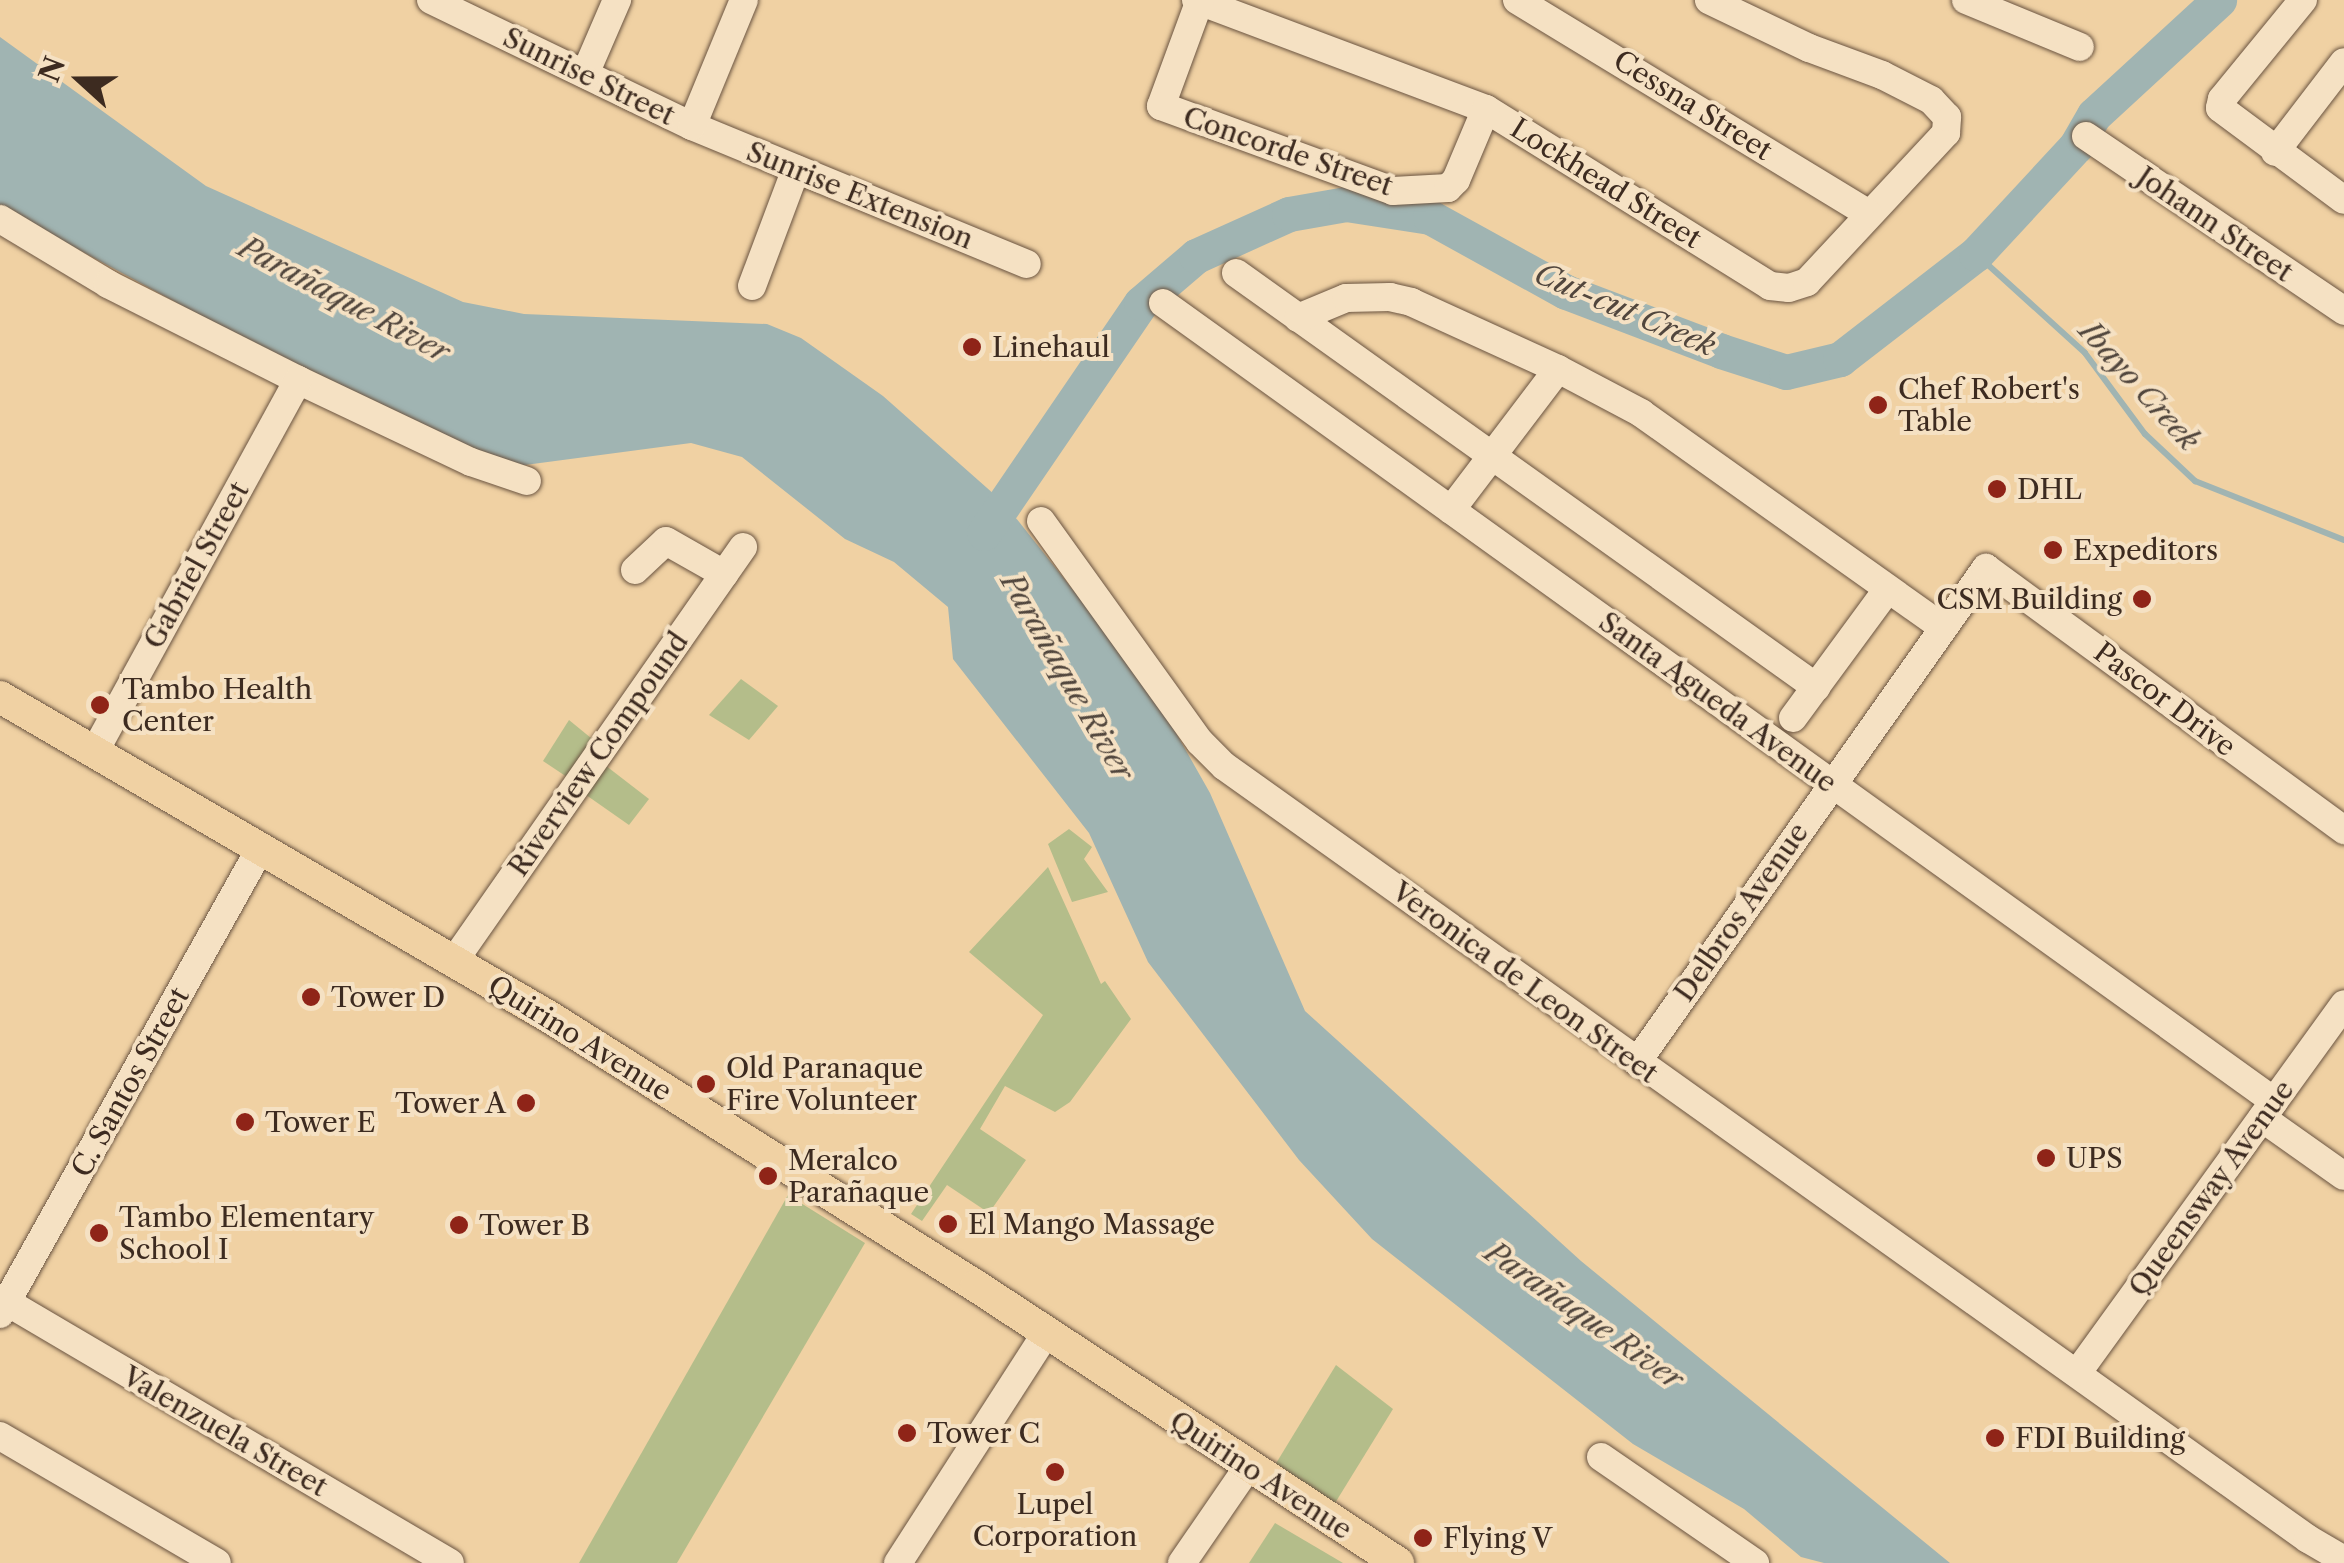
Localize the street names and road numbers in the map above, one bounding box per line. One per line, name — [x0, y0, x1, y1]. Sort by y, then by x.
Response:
street label: Sunrise Street — [498, 20, 680, 132]
street label: Cessna Street — [1607, 43, 1779, 167]
street label: Concorde Street — [1179, 99, 1397, 203]
street label: Lockhead Street — [1505, 111, 1707, 255]
street label: Sunrise Extension — [742, 134, 978, 256]
street label: Johann Street — [2131, 159, 2299, 289]
street label: Gabriel Street — [136, 476, 256, 654]
street label: Santa Agueda Avenue — [1592, 604, 1844, 800]
street label: Riverview Compound — [501, 625, 695, 883]
street label: Pascor Drive — [2087, 635, 2243, 763]
street label: Delbros Avenue — [1667, 816, 1815, 1008]
street label: Veronica de Leon Street — [1385, 874, 1665, 1090]
street label: Quirino Avenue — [482, 968, 678, 1108]
street label: C. Santos Street — [64, 981, 196, 1183]
street label: Queensway Avenue — [2121, 1073, 2301, 1303]
street label: Valenzuela Street — [116, 1359, 334, 1503]
street label: Quirino Avenue — [1163, 1403, 1359, 1547]

